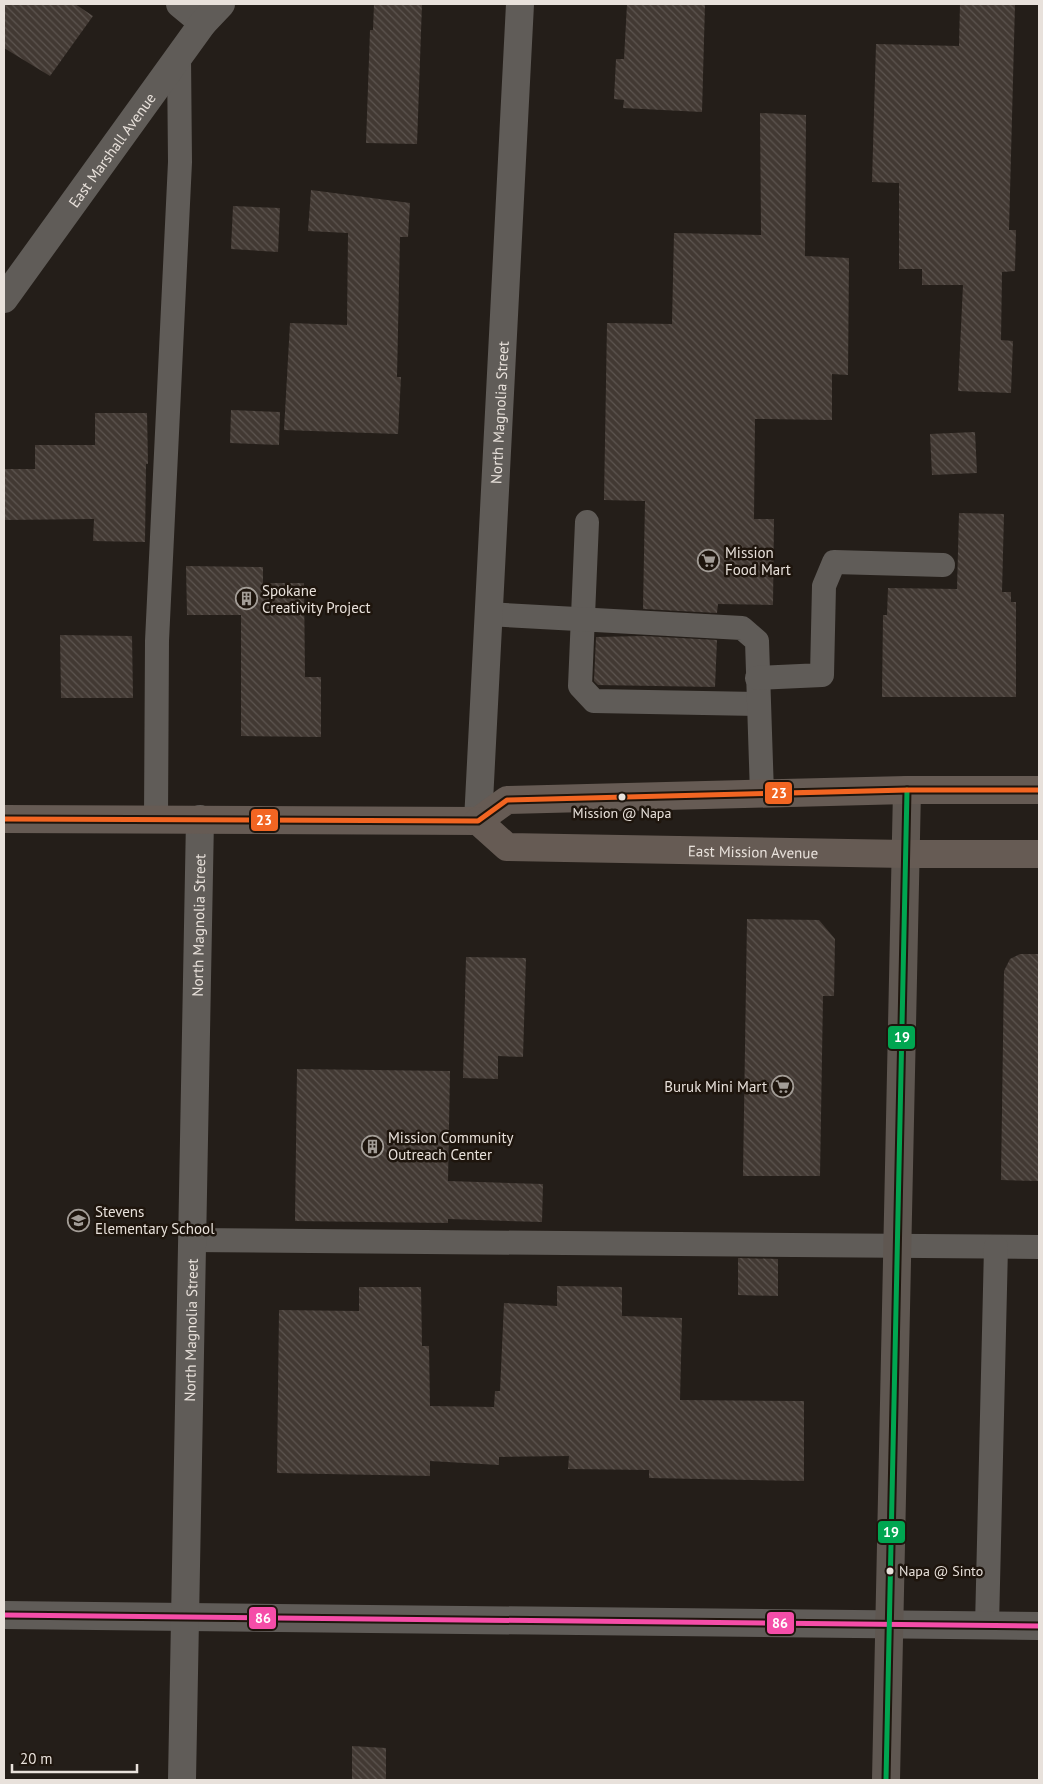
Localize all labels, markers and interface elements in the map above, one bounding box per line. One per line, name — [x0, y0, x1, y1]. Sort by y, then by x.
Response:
street label: East Marshall Avenue — [64, 89, 159, 211]
street label: North Magnolia Street — [486, 341, 512, 484]
place label: Mission Food Mart — [725, 543, 791, 579]
supermarket icon: Mission Food Mart — [697, 549, 721, 573]
place label: Spokane Creativity Project — [262, 581, 371, 617]
building icon: Spokane Creativity Project — [234, 587, 258, 611]
line badge: 23 — [764, 781, 793, 805]
text: 23 — [771, 784, 787, 802]
marker: Mission @ Napa — [617, 792, 627, 802]
place label: Mission @ Napa — [573, 804, 671, 822]
line badge: 23 — [250, 808, 279, 832]
text: 23 — [256, 811, 272, 829]
street label: East Mission Avenue — [688, 841, 818, 862]
street label: North Magnolia Street — [187, 854, 209, 997]
line badge: 19 — [887, 1025, 916, 1050]
text: 19 — [894, 1028, 910, 1046]
supermarket icon: Buruk Mini Mart — [771, 1074, 795, 1098]
place label: Buruk Mini Mart — [664, 1077, 767, 1096]
place label: Mission Community Outreach Center — [388, 1128, 514, 1164]
building icon: Mission Community Outreach Center — [360, 1134, 384, 1158]
place label: Stevens Elementary School — [95, 1202, 215, 1238]
school or university icon: Stevens Elementary School — [67, 1208, 91, 1232]
street label: North Magnolia Street — [180, 1258, 201, 1402]
line badge: 19 — [877, 1520, 906, 1544]
text: 19 — [883, 1523, 899, 1541]
place label: Napa @ Sinto — [899, 1562, 983, 1580]
marker: Napa @ Sinto — [885, 1566, 895, 1576]
line badge: 86 — [248, 1606, 277, 1630]
text: 86 — [255, 1609, 271, 1627]
line badge: 86 — [766, 1611, 795, 1635]
text: 86 — [772, 1614, 788, 1632]
scale bar — [12, 1742, 138, 1774]
text: 20 m — [20, 1749, 53, 1768]

